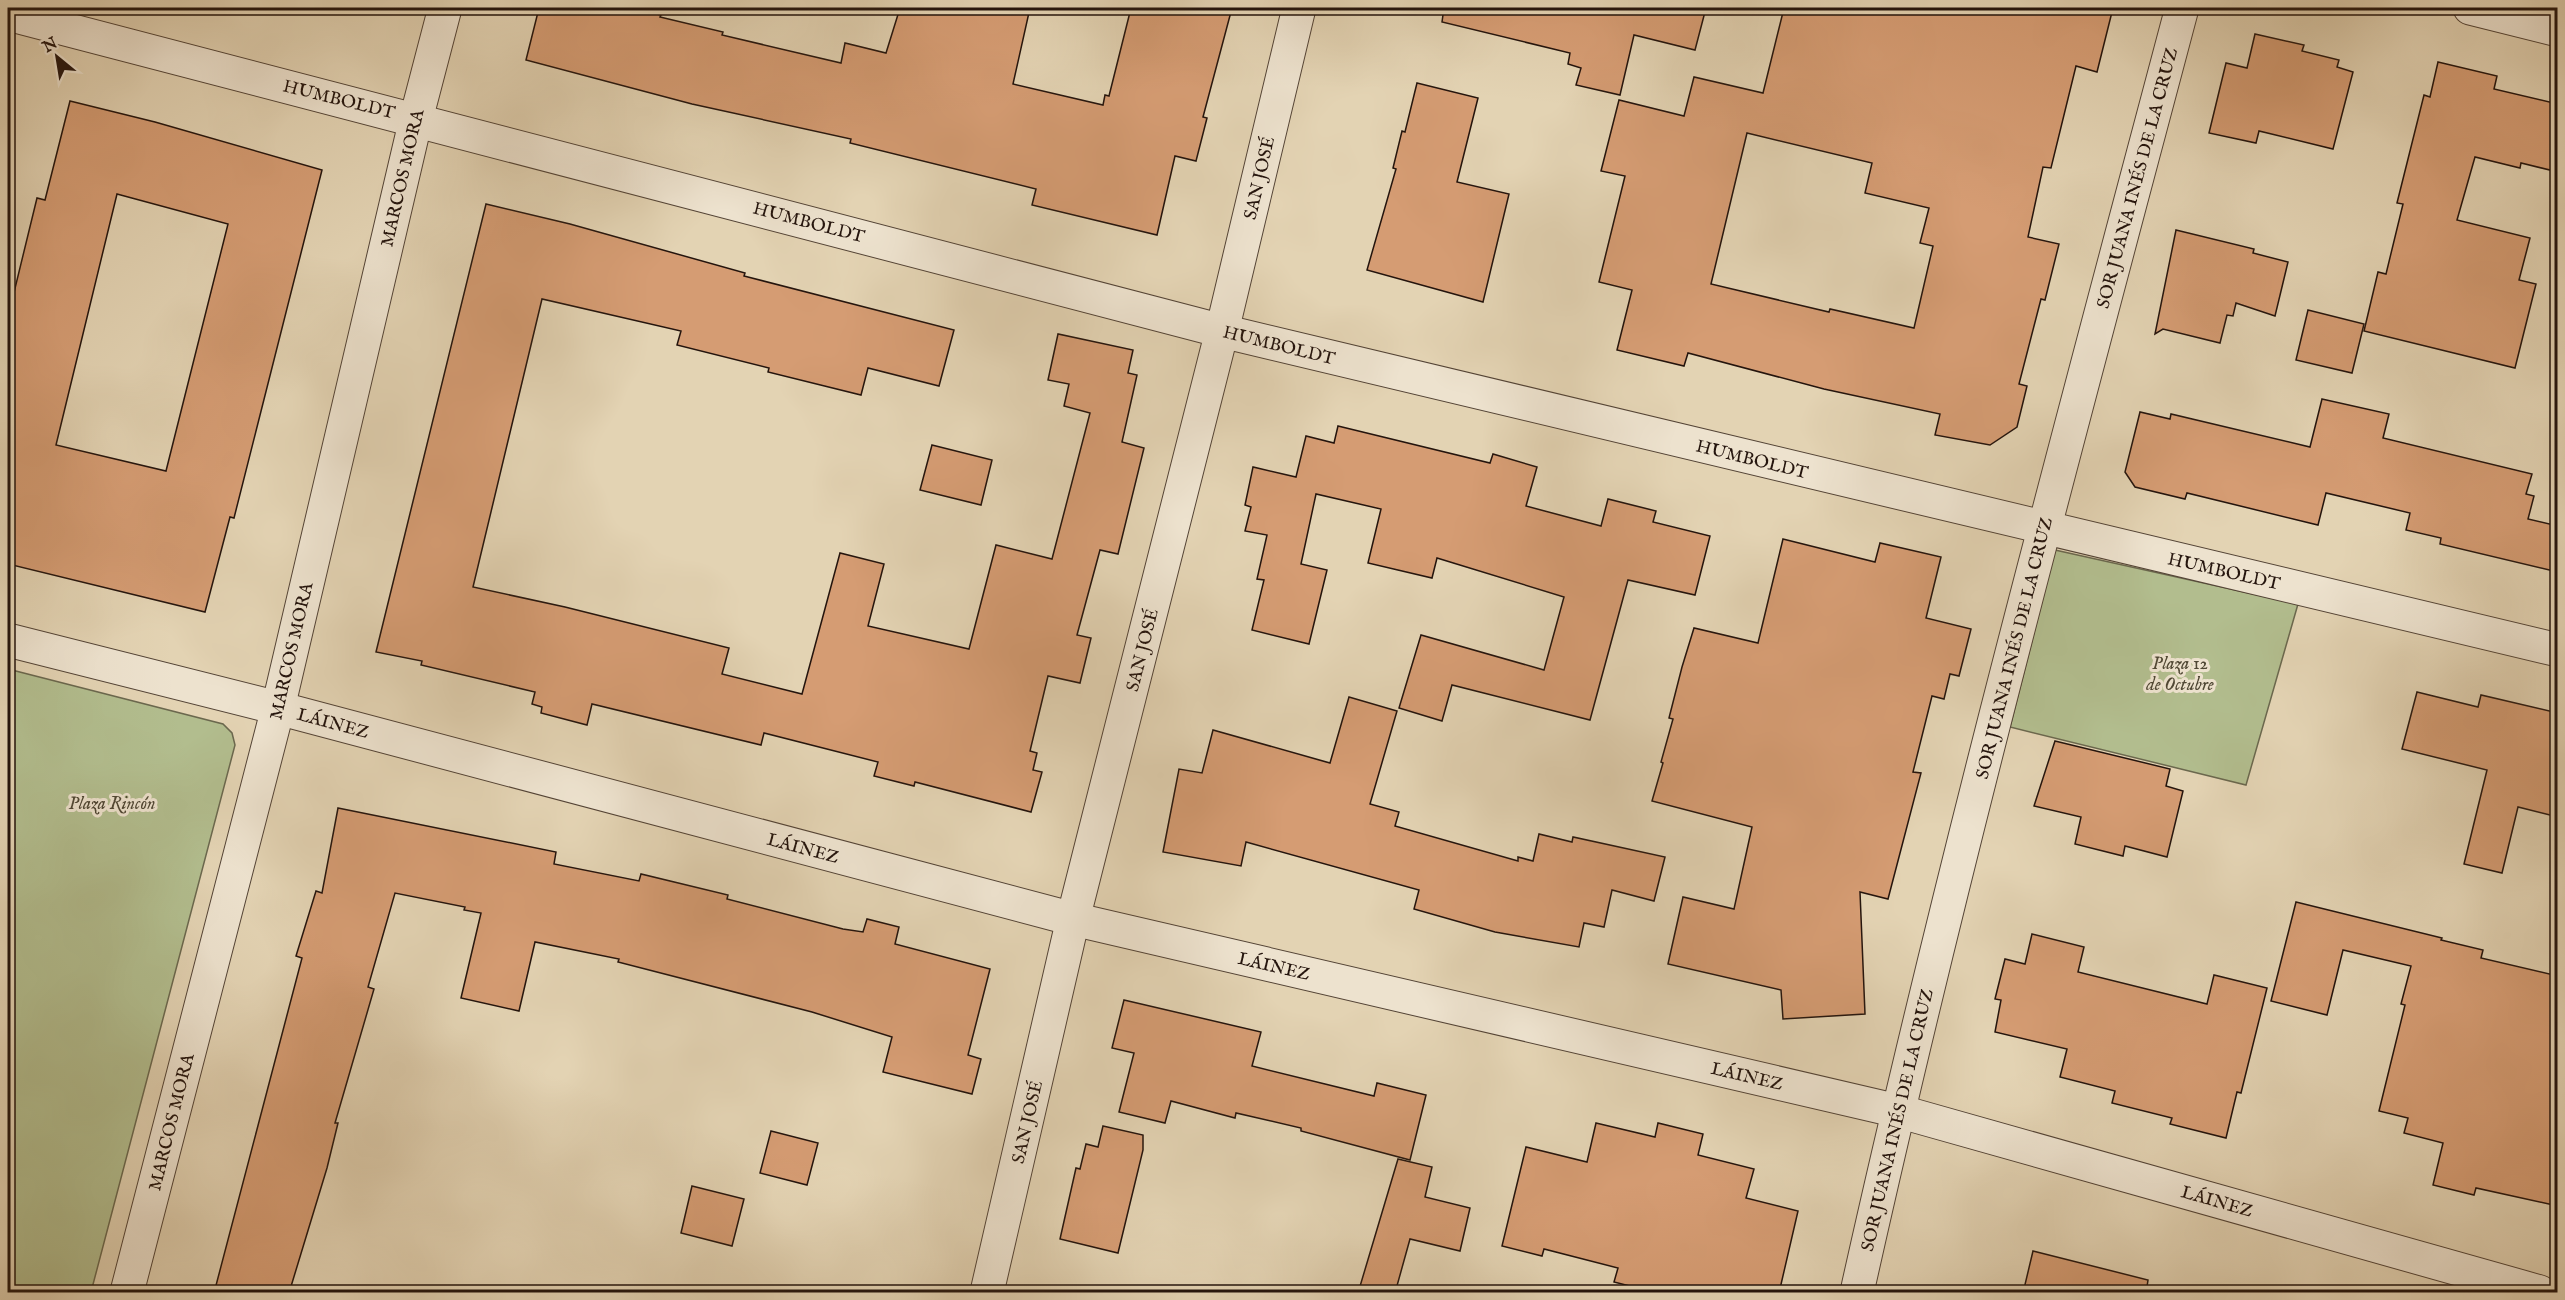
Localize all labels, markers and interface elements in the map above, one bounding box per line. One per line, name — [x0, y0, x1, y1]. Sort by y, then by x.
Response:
north arrow — [27, 27, 87, 87]
text: N — [39, 34, 62, 58]
street label: SOR JUANA INÉS DE LA CRUZ — [2091, 45, 2184, 311]
street label: HUMBOLDT — [280, 75, 397, 125]
street label: MARCOS MORA — [376, 106, 431, 249]
street label: SAN JOSÉ — [1238, 134, 1281, 222]
street label: HUMBOLDT — [750, 198, 867, 249]
street label: HUMBOLDT — [1220, 321, 1337, 371]
street label: HUMBOLDT — [1693, 435, 1810, 485]
street label: SOR JUANA INÉS DE LA CRUZ — [1970, 514, 2059, 782]
street label: HUMBOLDT — [2165, 548, 2282, 597]
street label: MARCOS MORA — [265, 579, 320, 722]
street label: SAN JOSÉ — [1120, 606, 1165, 694]
park label: Plaza 12 de Octubre — [2145, 653, 2214, 697]
street label: LÁINEZ — [294, 702, 372, 745]
park label: Plaza Rincón — [69, 793, 155, 816]
street label: LÁINEZ — [764, 827, 842, 870]
street label: LÁINEZ — [1235, 946, 1313, 987]
street label: SOR JUANA INÉS DE LA CRUZ — [1855, 986, 1940, 1254]
street label: MARCOS MORA — [144, 1051, 201, 1193]
street label: LÁINEZ — [1708, 1056, 1786, 1097]
street label: SAN JOSÉ — [1006, 1078, 1049, 1166]
street label: LÁINEZ — [2178, 1179, 2256, 1224]

